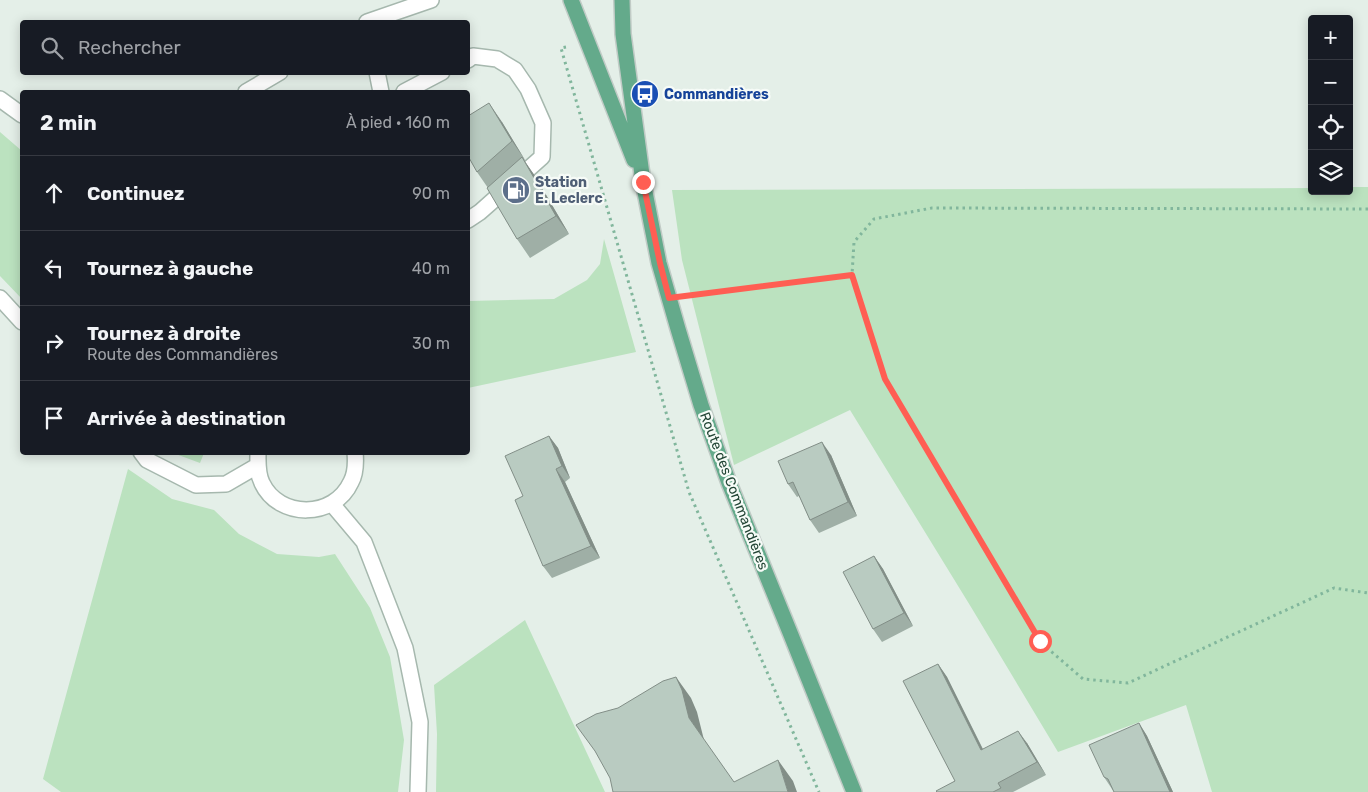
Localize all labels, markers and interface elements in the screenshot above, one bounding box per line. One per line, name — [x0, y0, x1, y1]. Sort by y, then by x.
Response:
map controls — [1308, 15, 1353, 195]
button: + — [1308, 15, 1353, 60]
search box — [20, 20, 470, 75]
icon: search — [38, 34, 66, 62]
text: Rechercher — [78, 36, 181, 59]
button: − — [1308, 60, 1353, 105]
bus stop icon: Commandières — [630, 79, 660, 109]
place label: Commandières — [664, 86, 769, 103]
button: locate — [1308, 105, 1353, 150]
text: 2 min — [40, 110, 97, 135]
text: À pied · 160 m — [346, 113, 450, 132]
button: layers — [1308, 150, 1353, 195]
route end — [632, 171, 655, 194]
place label: Station E. Leclerc — [535, 174, 603, 207]
fuel station icon: Station E. Leclerc — [501, 175, 531, 205]
icon: ahead — [40, 179, 68, 207]
text: Continuez — [87, 182, 185, 205]
text: 90 m — [412, 184, 450, 203]
icon: left — [40, 254, 68, 282]
text: Tournez à gauche — [87, 257, 253, 280]
text: 40 m — [412, 259, 450, 278]
text: Tournez à droite — [87, 322, 241, 345]
icon: right — [40, 329, 68, 357]
text: 30 m — [412, 334, 450, 353]
text: Route des Commandières — [87, 345, 278, 364]
icon: arrive — [40, 404, 68, 432]
text: Arrivée à destination — [87, 407, 286, 430]
street label: Route des Commandières — [696, 410, 772, 572]
route start — [1029, 630, 1052, 653]

